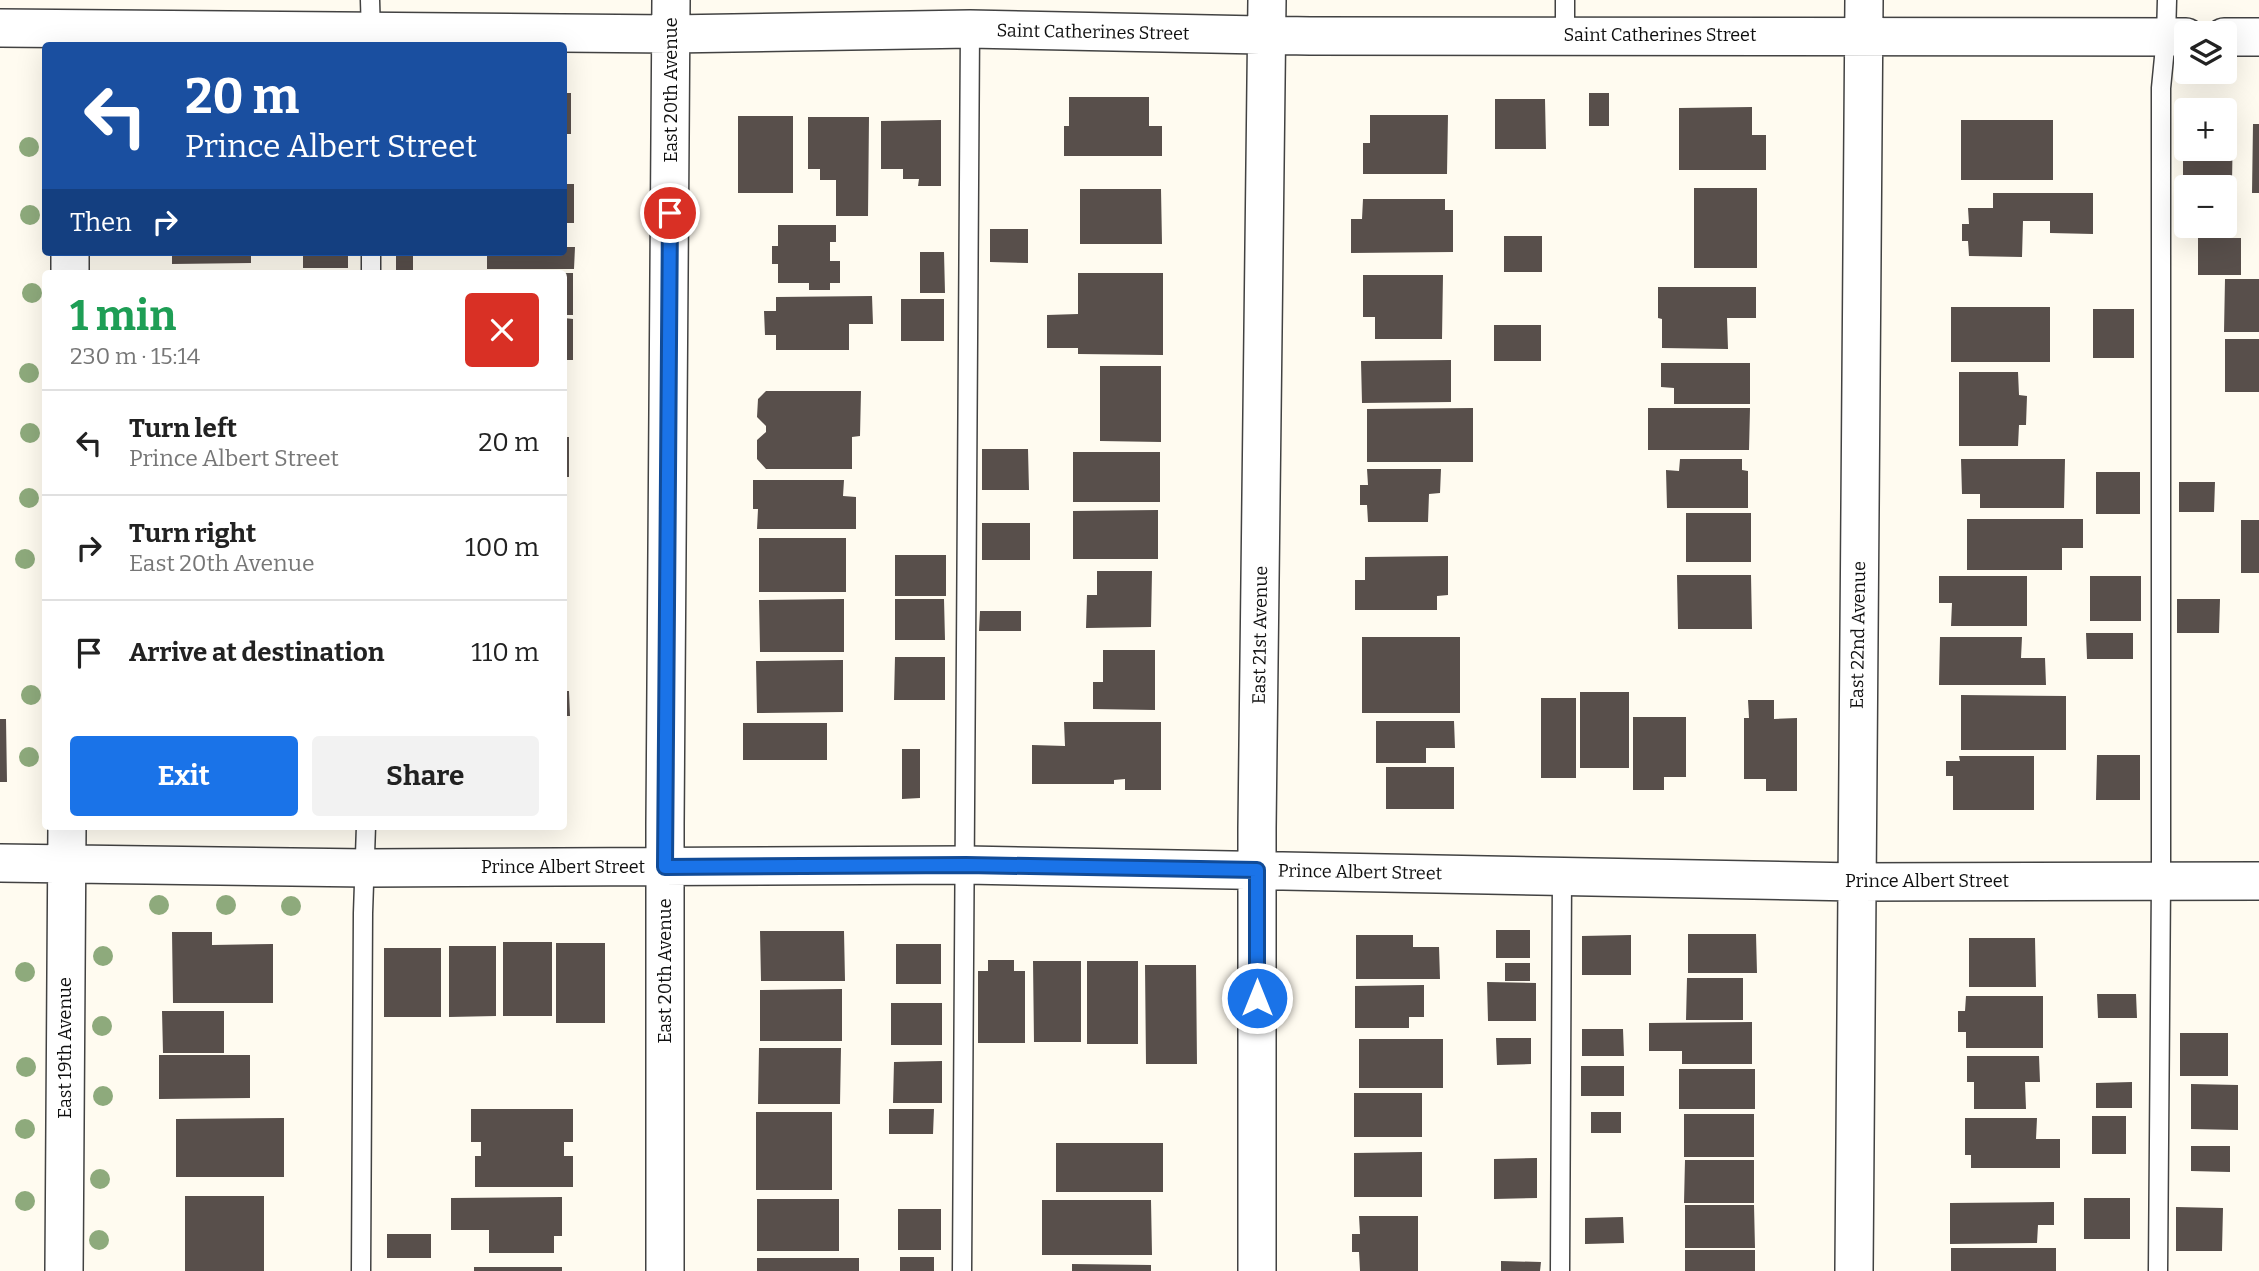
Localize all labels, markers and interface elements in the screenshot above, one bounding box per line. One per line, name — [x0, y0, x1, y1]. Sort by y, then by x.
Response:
street label: East 20th Avenue — [660, 17, 682, 163]
street label: Saint Catherines Street — [996, 19, 1190, 45]
map controls — [2174, 21, 2237, 238]
button: layers — [2174, 21, 2237, 84]
street label: Saint Catherines Street — [1564, 24, 1757, 46]
text: 20 m — [185, 67, 299, 126]
icon: left — [70, 70, 161, 161]
button: + — [2174, 98, 2237, 161]
text: Prince Albert Street — [185, 127, 477, 165]
button: − — [2174, 175, 2237, 238]
pin — [640, 183, 700, 243]
icon: arrive — [651, 194, 689, 232]
icon: right — [146, 203, 184, 241]
text: Then — [70, 207, 132, 238]
text: 1 min — [70, 291, 176, 341]
button: close — [465, 293, 539, 367]
text: 230 m · 15:14 — [70, 342, 200, 370]
text: Turn left — [129, 413, 237, 444]
icon: left — [70, 424, 108, 462]
text: 20 m — [478, 427, 539, 458]
text: Prince Albert Street — [129, 444, 339, 472]
text: Turn right — [129, 518, 256, 549]
icon: right — [70, 529, 108, 567]
text: 100 m — [465, 532, 539, 563]
text: East 20th Avenue — [129, 549, 314, 577]
street label: East 22nd Avenue — [1846, 561, 1870, 709]
street label: East 21st Avenue — [1248, 566, 1272, 704]
icon: arrive — [70, 634, 108, 672]
text: Arrive at destination — [129, 637, 384, 668]
text: 110 m — [471, 637, 539, 668]
button: Exit — [70, 736, 298, 816]
button: Share — [312, 736, 539, 816]
street label: Prince Albert Street — [481, 856, 646, 878]
street label: Prince Albert Street — [1278, 860, 1443, 884]
street label: Prince Albert Street — [1845, 870, 2010, 892]
street label: East 20th Avenue — [654, 898, 676, 1044]
position arrow — [1220, 961, 1294, 1035]
street label: East 19th Avenue — [54, 977, 76, 1119]

